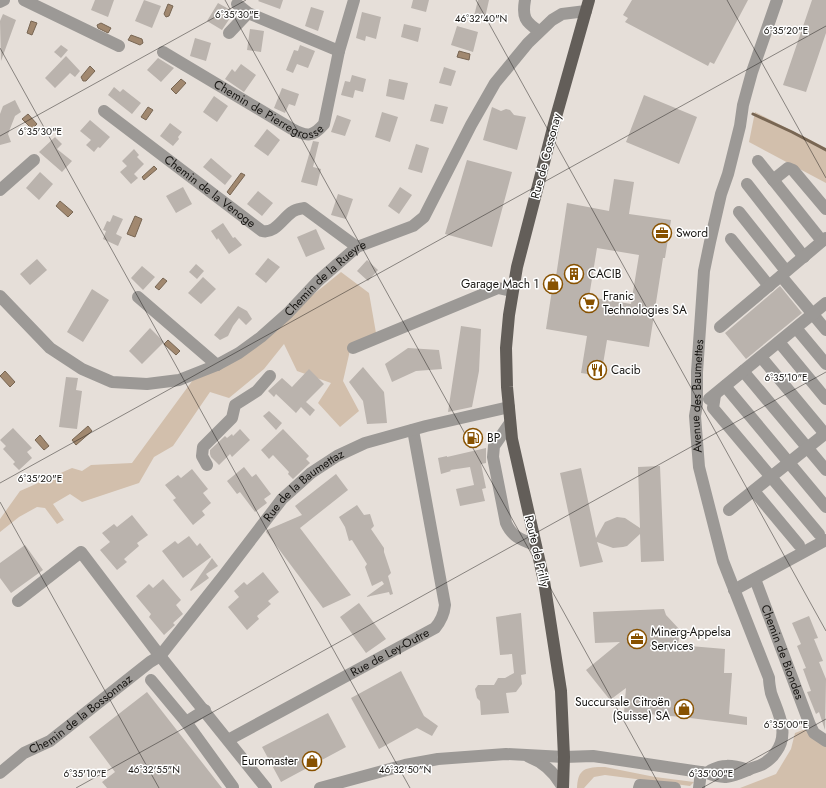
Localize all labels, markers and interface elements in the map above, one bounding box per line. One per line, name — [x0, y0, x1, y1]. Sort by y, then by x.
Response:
text: 6°35'30"E — [215, 7, 259, 22]
text: 46°32'40"N — [455, 11, 507, 26]
text: 6°35'20"E — [764, 23, 808, 38]
street label: Chemin de Pierregrosse — [210, 75, 328, 144]
street label: Rue de Cossonay — [526, 111, 566, 201]
text: 6°35'30"E — [18, 124, 62, 139]
street label: Chemin de la Venoge — [160, 151, 260, 232]
office icon: Sword — [651, 222, 673, 244]
place label: Sword — [676, 224, 708, 242]
street label: Chemin de la Rueyre — [280, 235, 369, 321]
building icon: CACIB — [563, 263, 585, 285]
place label: CACIB — [588, 265, 622, 283]
shop icon: Garage Mach 1 — [542, 273, 564, 295]
place label: Garage Mach 1 — [461, 275, 539, 293]
place label: Franic Technologies SA — [603, 287, 687, 319]
supermarket icon: Franic Technologies SA — [578, 292, 600, 314]
street label: Avenue des Baumettes — [686, 339, 708, 453]
restaurant icon: Cacib — [586, 359, 608, 381]
place label: Cacib — [611, 361, 641, 379]
text: 6°35'10"E — [764, 370, 808, 385]
fuel station icon: BP — [462, 427, 484, 449]
place label: BP — [487, 429, 501, 447]
street label: Rue de la Baumettaz — [259, 445, 347, 525]
text: 6°35'20"E — [18, 471, 62, 486]
street label: Route de Prilly — [520, 513, 554, 589]
street label: Chemin de Biondes — [756, 602, 809, 702]
place label: Minerg-Appelsa Services — [651, 623, 731, 655]
street label: Rue de Ley-Outre — [347, 624, 433, 681]
office icon: Minerg-Appelsa Services — [626, 628, 648, 650]
street label: Chemin de la Bossonnaz — [26, 670, 137, 759]
place label: Succursale Citroën (Suisse) SA — [575, 693, 670, 725]
shop icon: Succursale Citroën (Suisse) SA — [673, 698, 695, 720]
text: 6°35'00"E — [764, 717, 808, 732]
shop icon: Euromaster — [301, 750, 323, 772]
place label: Euromaster — [241, 752, 299, 770]
text: 46°32'55"N — [128, 762, 180, 777]
text: 46°32'50"N — [379, 762, 431, 777]
text: 6°35'10"E — [63, 766, 107, 781]
text: 6°35'00"E — [689, 766, 733, 781]

